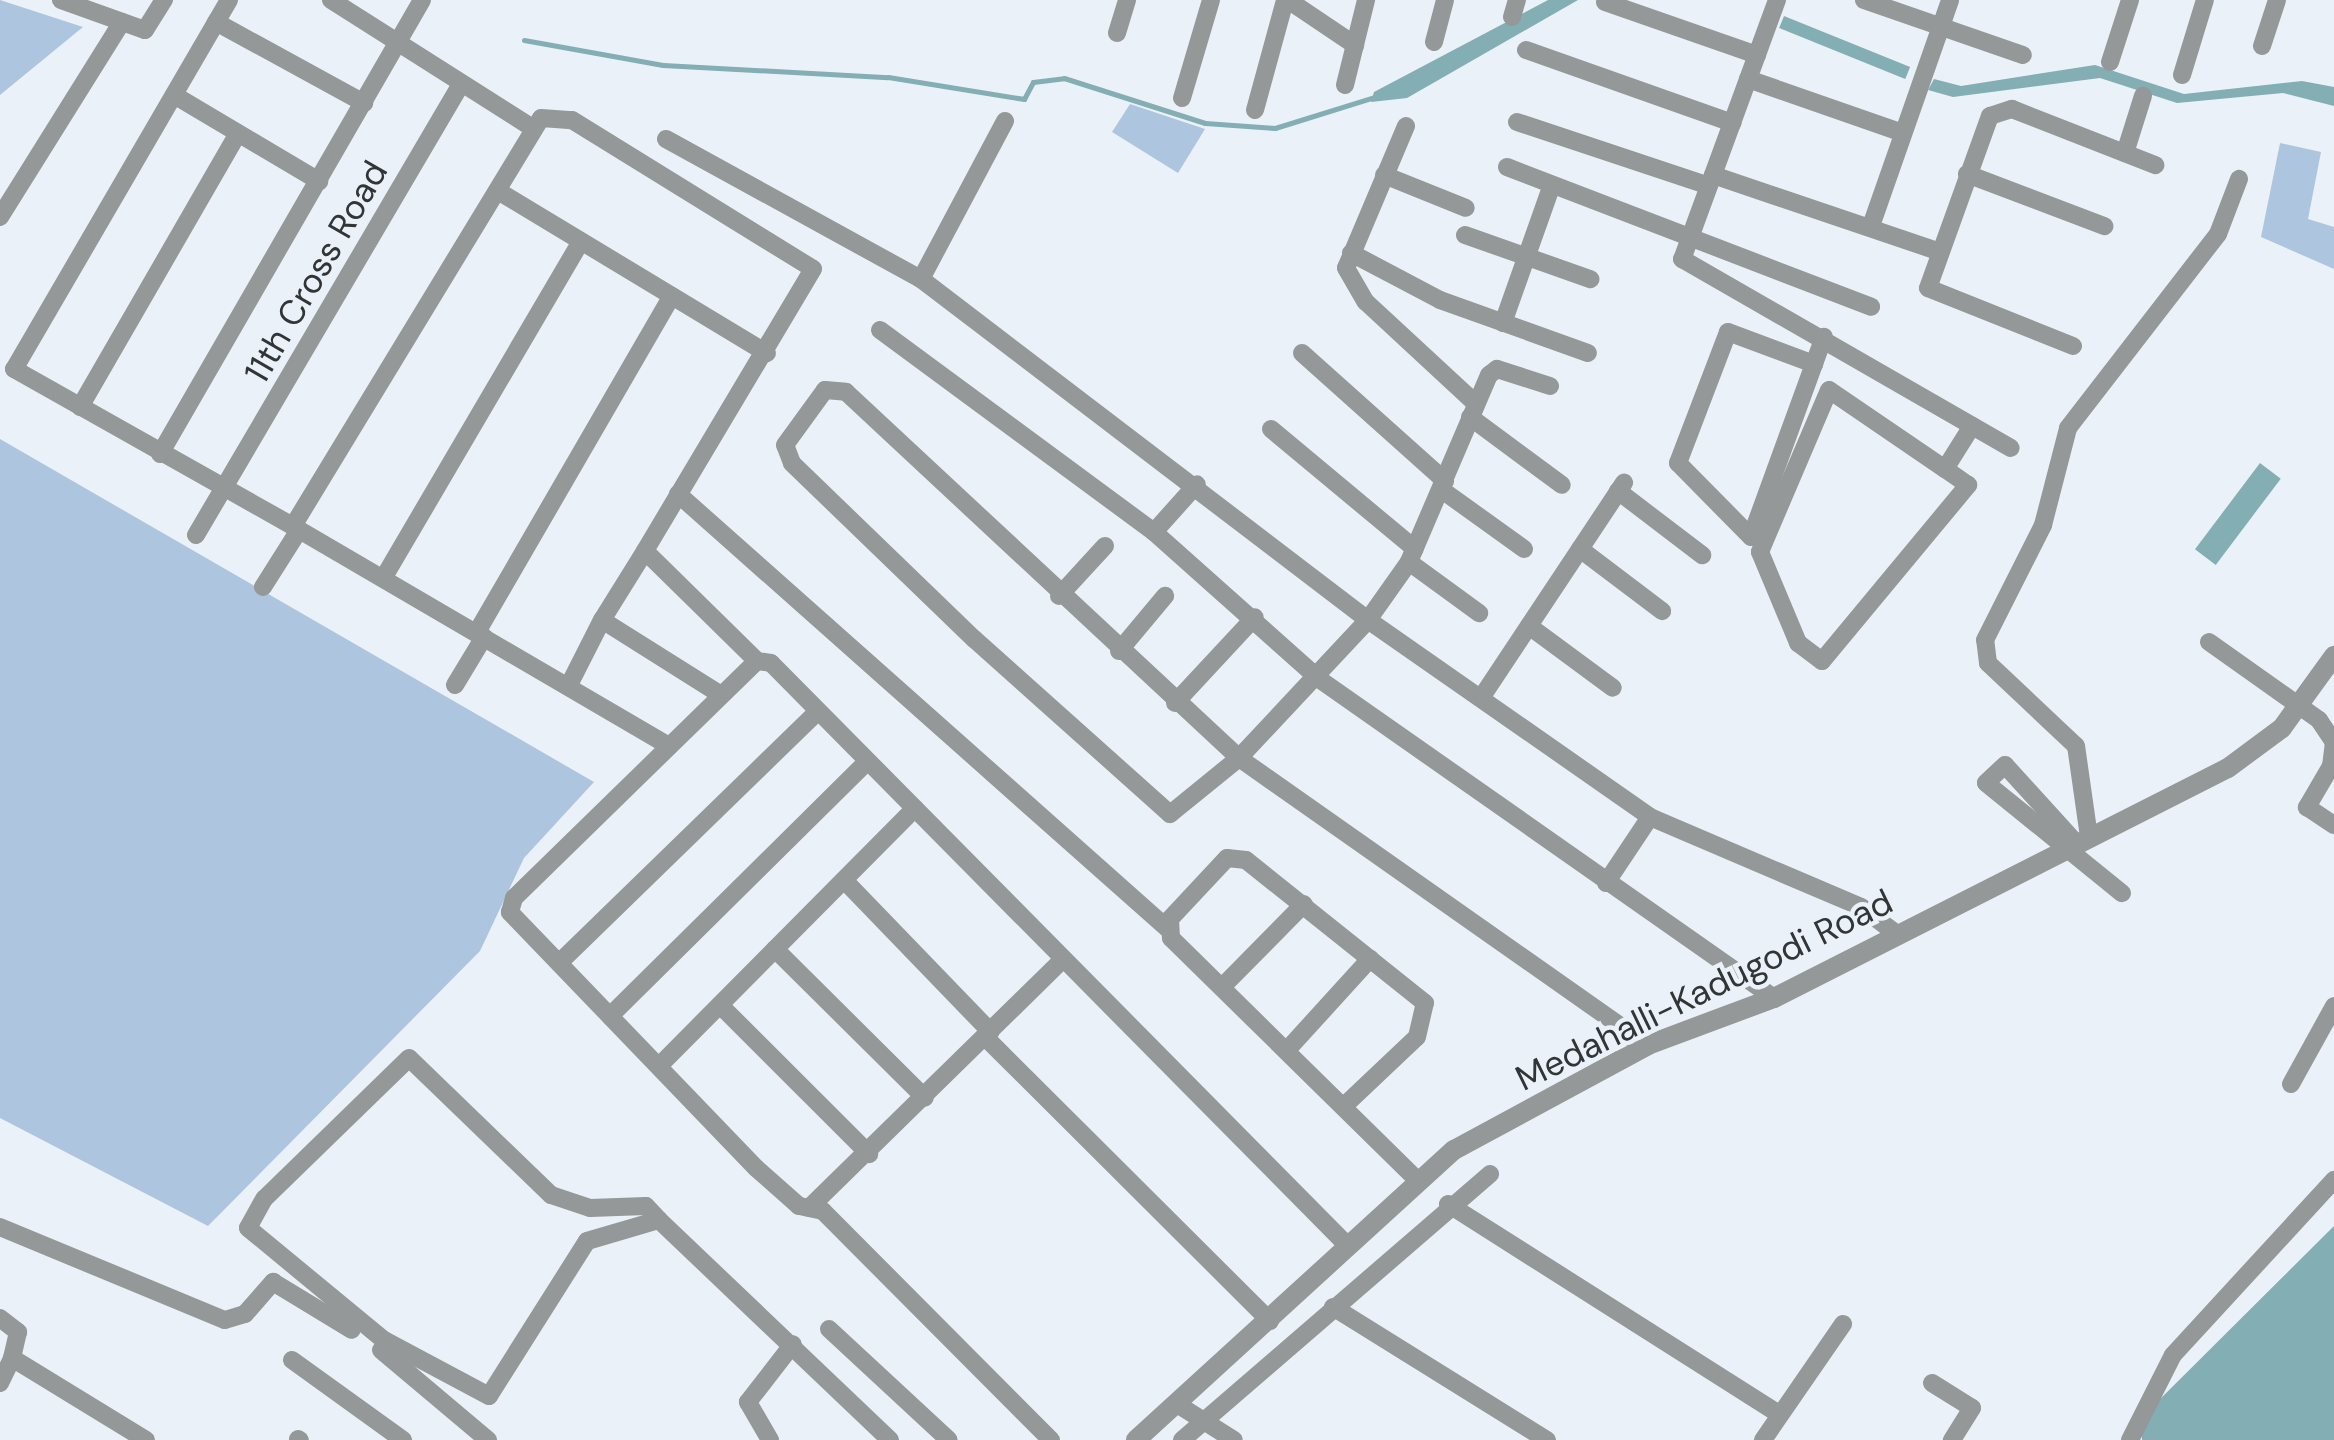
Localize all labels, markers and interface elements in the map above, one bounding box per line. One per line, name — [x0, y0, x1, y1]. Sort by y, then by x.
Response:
street label: 11th Cross Road — [236, 154, 396, 390]
street label: Medahalli-Kadugodi Road — [1509, 880, 1899, 1100]

